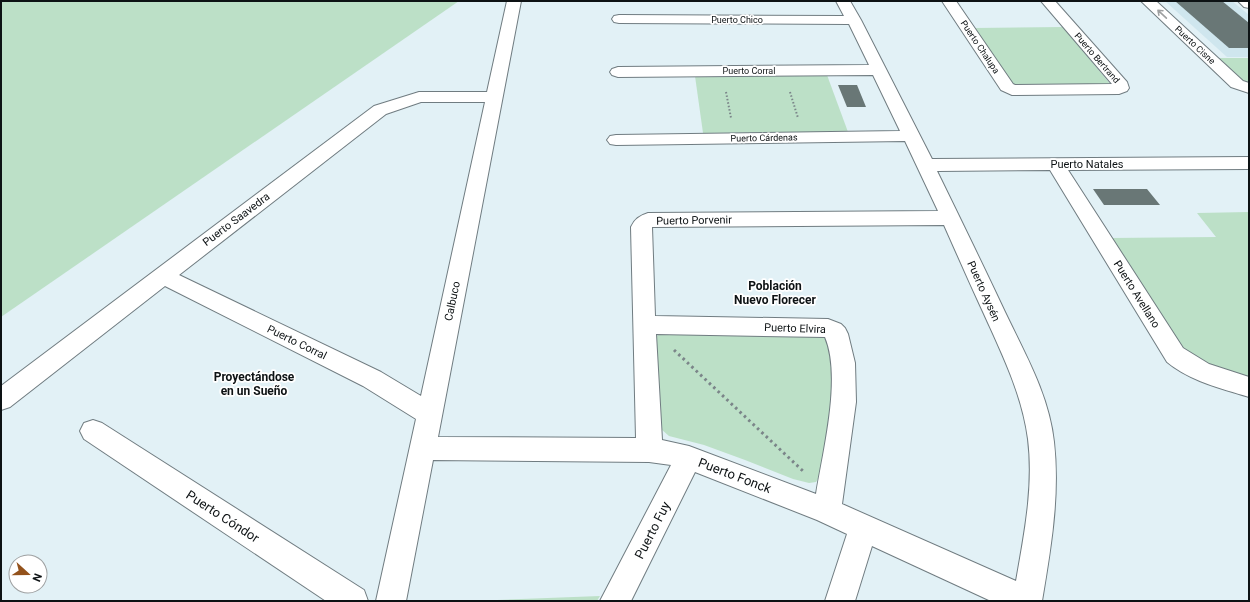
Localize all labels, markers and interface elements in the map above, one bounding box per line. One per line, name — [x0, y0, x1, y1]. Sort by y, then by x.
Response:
one-way arrow — [1157, 9, 1167, 19]
street label: Puerto Chico — [711, 15, 763, 25]
street label: Puerto Chalupa — [959, 19, 1001, 75]
street label: Puerto Cisne — [1173, 24, 1217, 66]
street label: Puerto Bertrand — [1072, 31, 1122, 85]
street label: Puerto Corral — [723, 66, 775, 76]
street label: Puerto Cárdenas — [730, 132, 798, 144]
street label: Puerto Natales — [1051, 158, 1124, 171]
street label: Puerto Saavedra — [200, 190, 272, 249]
street label: Puerto Porvenir — [656, 213, 732, 228]
street label: Puerto Avellano — [1111, 258, 1162, 330]
street label: Puerto Aysén — [964, 259, 1003, 324]
district label: Población Nuevo Florecer — [734, 279, 816, 307]
street label: Calbuco — [442, 280, 463, 322]
street label: Puerto Elvira — [764, 321, 826, 336]
street label: Puerto Corral — [265, 322, 329, 362]
district label: Proyectándose en un Sueño — [214, 370, 295, 398]
street label: Puerto Fonck — [696, 455, 774, 496]
street label: Puerto Cóndor — [183, 487, 263, 546]
street label: Puerto Fuy — [632, 499, 673, 561]
north arrow — [8, 554, 48, 594]
text: N — [29, 571, 44, 584]

